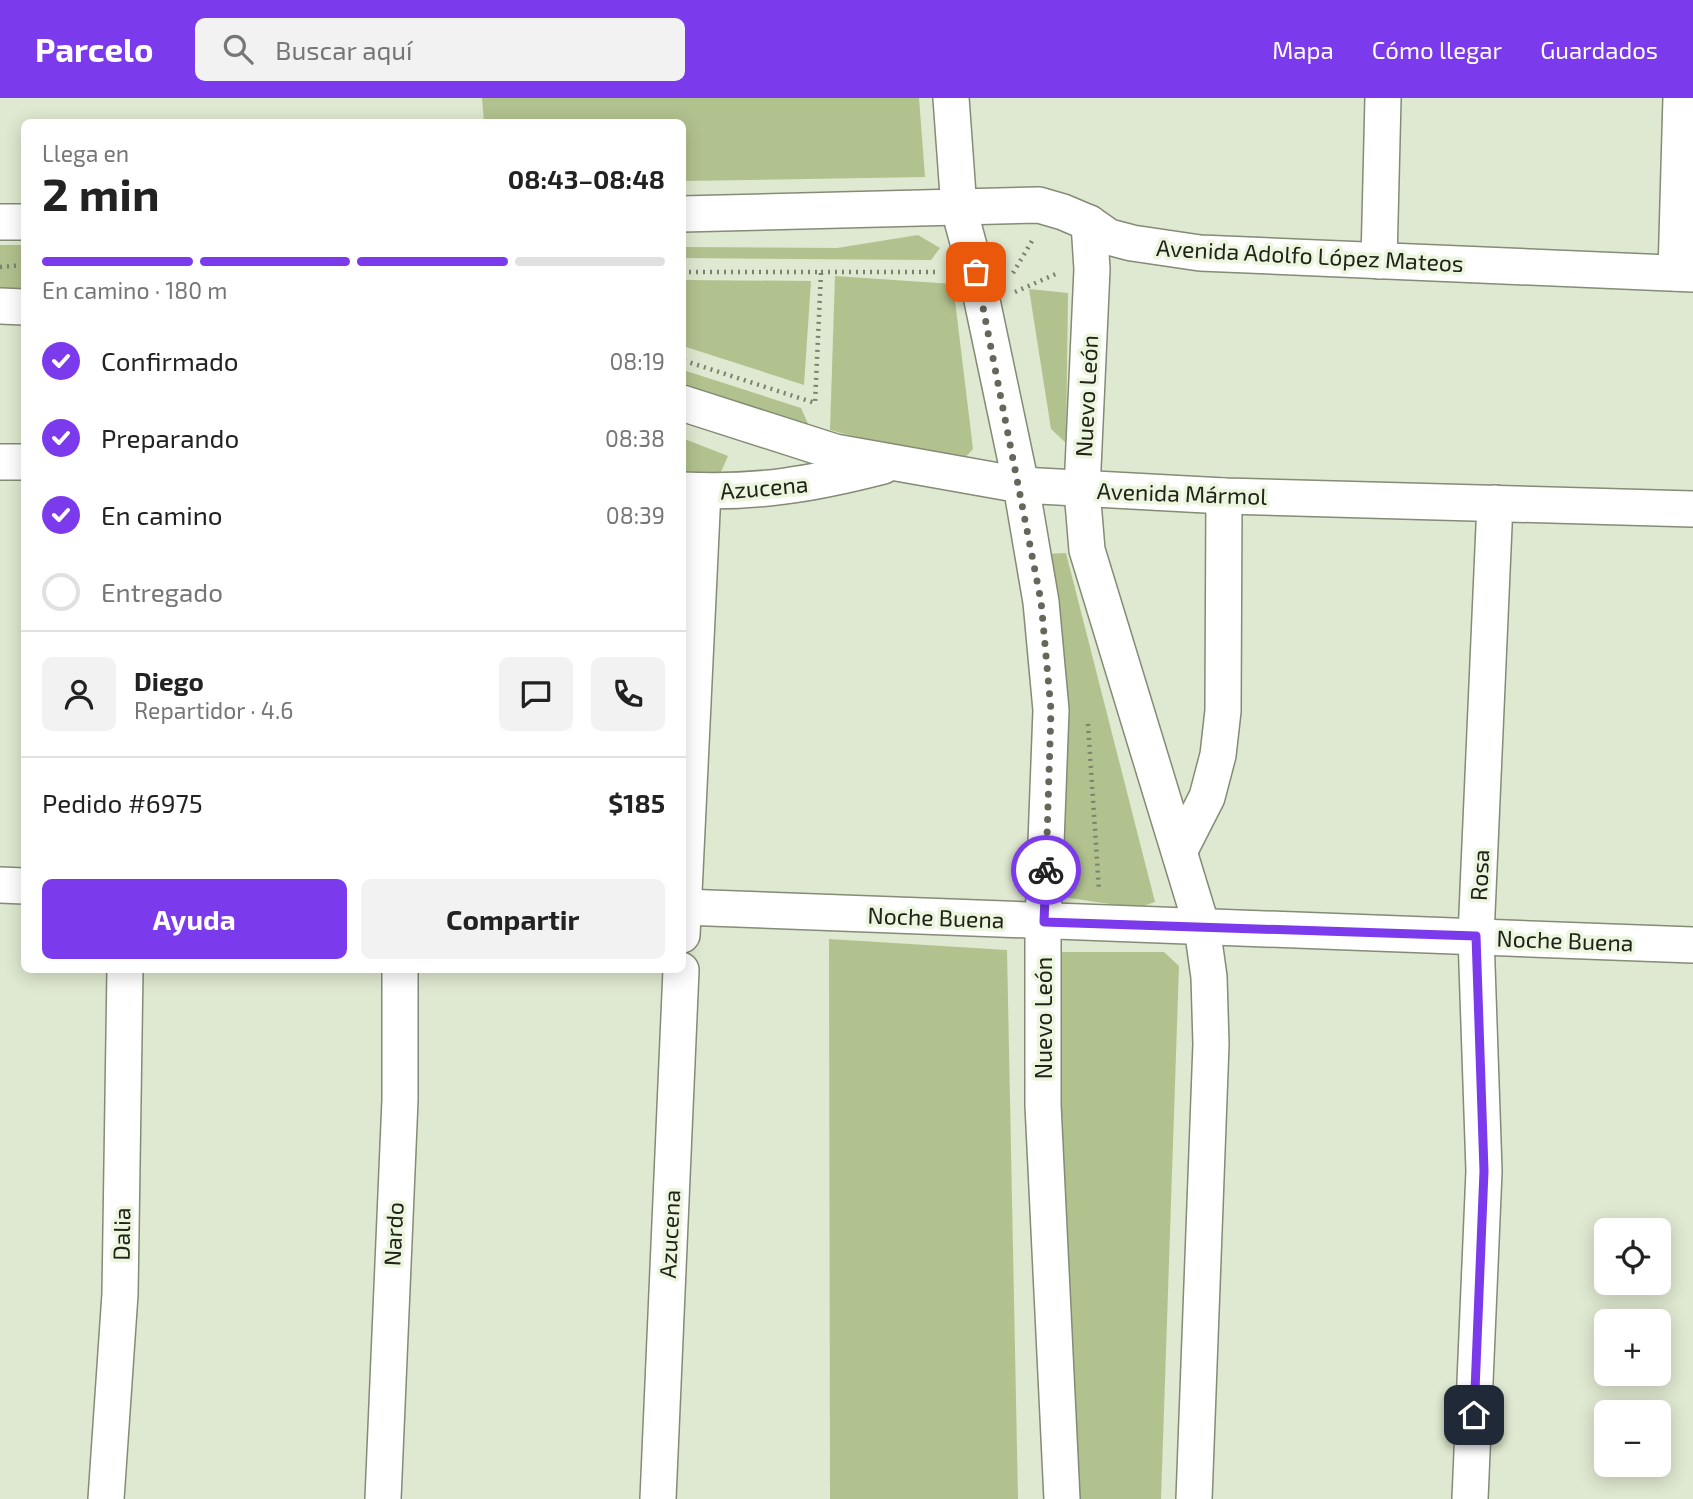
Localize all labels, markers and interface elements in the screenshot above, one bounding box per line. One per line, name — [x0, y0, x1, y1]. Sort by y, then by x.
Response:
search box — [195, 18, 685, 81]
text: Parcelo — [35, 29, 153, 69]
icon: search — [219, 30, 257, 68]
text: Buscar aquí — [275, 34, 413, 65]
text: Mapa — [1272, 35, 1334, 64]
text: Cómo llegar — [1372, 35, 1502, 64]
text: Guardados — [1540, 35, 1658, 64]
text: Llega en — [42, 139, 129, 167]
text: 08:43–08:48 — [508, 163, 665, 194]
text: 2 min — [42, 165, 160, 220]
street label: Avenida Adolfo López Mateos — [1156, 233, 1464, 277]
pin — [946, 242, 1006, 302]
icon: bag — [957, 253, 995, 291]
text: En camino · 180 m — [42, 276, 227, 304]
street label: Nuevo León — [1069, 334, 1103, 458]
icon: check — [42, 342, 80, 380]
text: Confirmado — [101, 345, 239, 376]
text: 08:19 — [609, 347, 665, 375]
icon: check — [42, 419, 80, 457]
text: Preparando — [101, 422, 239, 453]
text: 08:38 — [605, 424, 665, 452]
street label: Azucena — [719, 469, 809, 505]
street label: Avenida Mármol — [1096, 476, 1268, 510]
icon: check — [42, 496, 80, 534]
text: En camino — [101, 499, 223, 530]
text: 08:39 — [606, 501, 665, 529]
text: Entregado — [101, 576, 223, 607]
button: person — [42, 657, 116, 731]
button: chat — [499, 657, 573, 731]
button: phone — [591, 657, 665, 731]
text: Diego — [134, 665, 204, 696]
text: Repartidor · 4.6 — [134, 696, 293, 724]
text: Pedido #6975 — [42, 787, 203, 818]
text: $185 — [608, 787, 665, 818]
courier — [1011, 835, 1081, 905]
street label: Rosa — [1464, 849, 1494, 901]
icon: bike — [1027, 851, 1065, 889]
button: Ayuda — [42, 879, 347, 959]
button: Compartir — [361, 879, 665, 959]
street label: Noche Buena — [867, 901, 1005, 933]
street label: Noche Buena — [1496, 924, 1634, 956]
street label: Nuevo León — [1029, 957, 1057, 1079]
street label: Azucena — [653, 1189, 685, 1279]
street label: Nardo — [377, 1201, 409, 1267]
street label: Dalia — [107, 1207, 135, 1261]
map controls — [1594, 1218, 1671, 1477]
button: locate — [1594, 1218, 1671, 1295]
button: + — [1594, 1309, 1671, 1386]
pin — [1444, 1385, 1504, 1445]
icon: home — [1455, 1396, 1493, 1434]
button: − — [1594, 1400, 1671, 1477]

